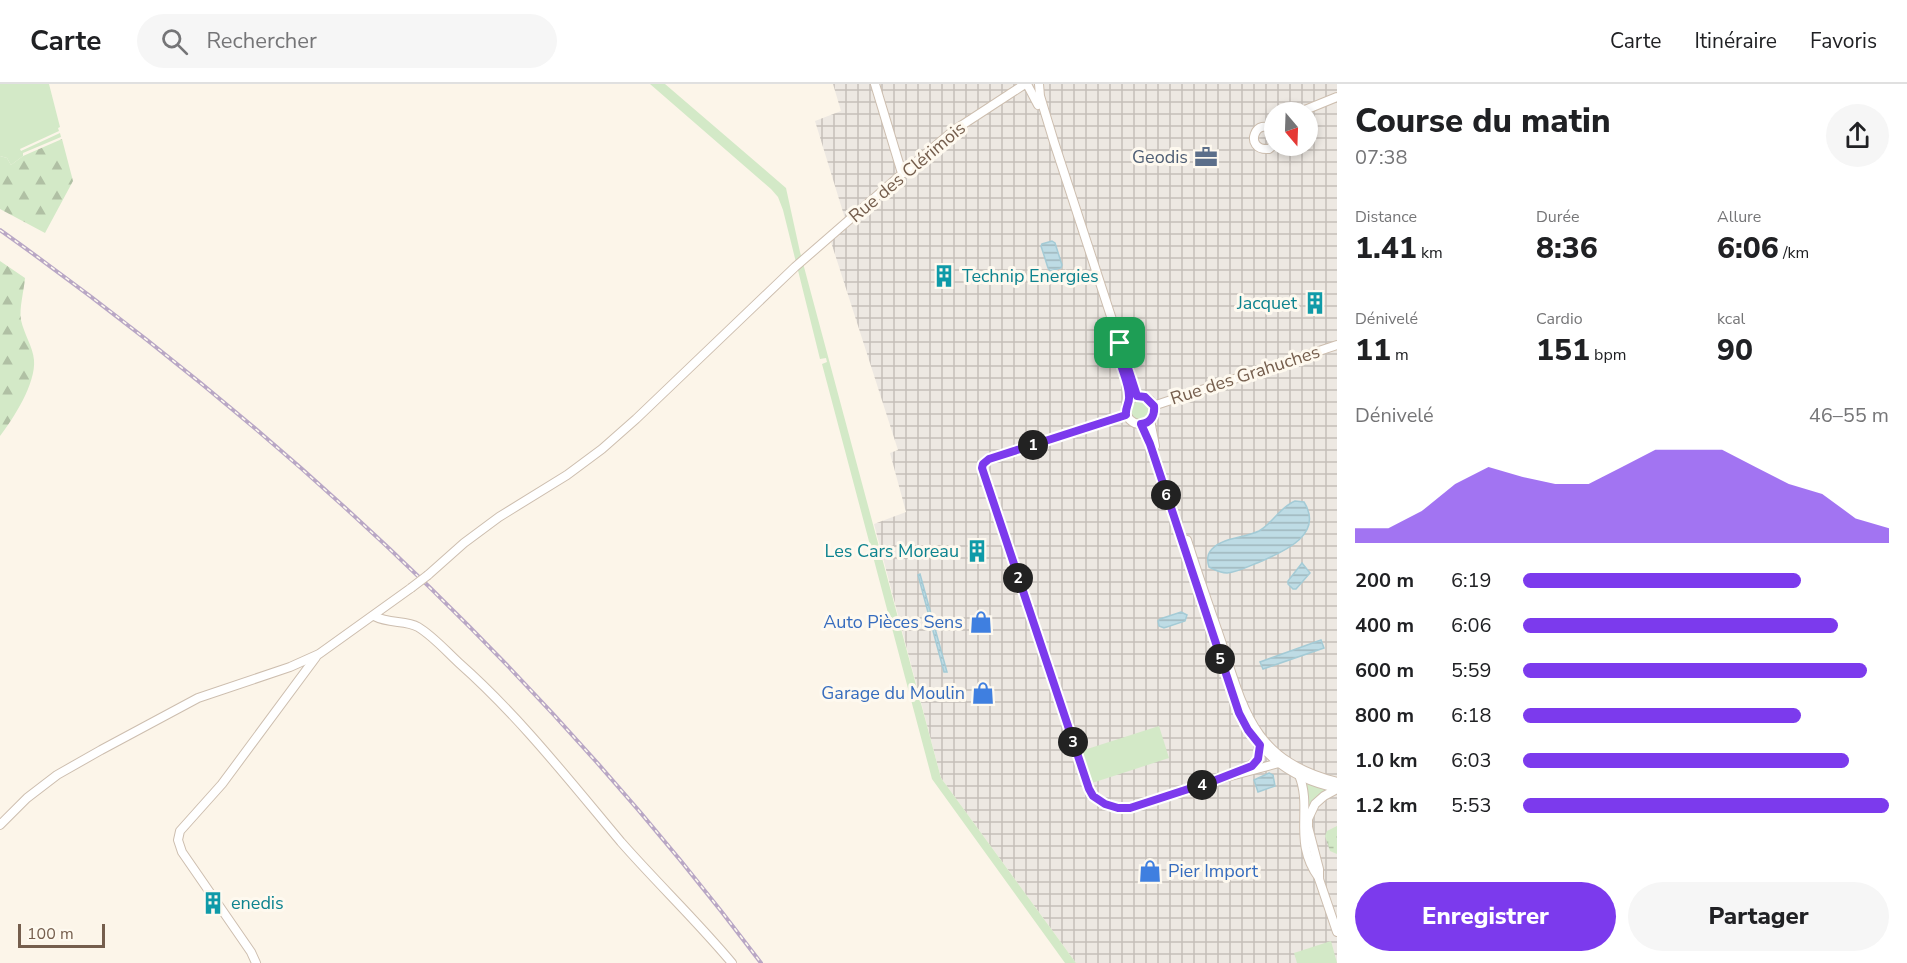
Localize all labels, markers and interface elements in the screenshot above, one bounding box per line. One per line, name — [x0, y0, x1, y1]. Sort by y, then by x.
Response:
search box — [137, 14, 557, 68]
text: Carte — [30, 22, 101, 60]
icon: search — [158, 25, 191, 58]
text: Rechercher — [206, 26, 317, 56]
text: Carte — [1610, 27, 1661, 55]
text: Itinéraire — [1694, 27, 1777, 55]
text: Favoris — [1810, 27, 1877, 55]
text: Course du matin — [1355, 99, 1611, 144]
north arrow — [1264, 102, 1318, 156]
map controls — [1264, 102, 1318, 156]
button: share — [1826, 104, 1889, 167]
street label: Rue des Clérimois — [844, 116, 970, 228]
office icon: Geodis — [1193, 144, 1219, 170]
text: 07:38 — [1355, 144, 1408, 171]
place label: Geodis — [1132, 145, 1188, 169]
text: Distance — [1355, 206, 1417, 228]
text: Durée — [1536, 206, 1580, 228]
text: Allure — [1717, 206, 1761, 228]
text: 1.41 — [1355, 228, 1417, 269]
text: 8:36 — [1536, 228, 1598, 269]
text: 6:06 — [1717, 228, 1779, 269]
text: km — [1417, 242, 1443, 264]
text: /km — [1779, 242, 1809, 264]
building icon: Technip Energies — [931, 263, 957, 289]
place label: Technip Energies — [962, 264, 1099, 288]
building icon: Jacquet — [1302, 290, 1328, 316]
place label: Jacquet — [1236, 291, 1298, 315]
text: Dénivelé — [1355, 308, 1418, 330]
text: Cardio — [1536, 308, 1583, 330]
text: kcal — [1717, 308, 1745, 330]
pin — [1094, 317, 1145, 368]
icon: arrive — [1103, 326, 1136, 359]
text: 11 — [1355, 330, 1391, 371]
text: 151 — [1536, 330, 1590, 371]
text: 90 — [1717, 330, 1753, 371]
street label: Rue des Grahuches — [1167, 340, 1323, 410]
text: m — [1391, 344, 1409, 366]
text: bpm — [1590, 344, 1626, 366]
text: Dénivelé — [1355, 402, 1434, 429]
text: 46–55 m — [1809, 402, 1889, 429]
pin: 1 — [1018, 430, 1048, 460]
text: 1 — [1028, 434, 1038, 456]
pin: 6 — [1151, 480, 1181, 510]
text: 6 — [1161, 484, 1171, 506]
building icon: Les Cars Moreau — [964, 538, 990, 564]
place label: Les Cars Moreau — [825, 539, 959, 563]
pin: 2 — [1003, 563, 1033, 593]
text: 2 — [1013, 567, 1023, 589]
text: 200 m — [1355, 567, 1414, 594]
text: 6:19 — [1451, 567, 1492, 594]
shop icon: Auto Pièces Sens — [968, 609, 994, 635]
place label: Auto Pièces Sens — [823, 610, 963, 634]
text: 400 m — [1355, 612, 1414, 639]
text: 6:06 — [1451, 612, 1492, 639]
pin: 5 — [1205, 644, 1235, 674]
text: 5 — [1215, 648, 1225, 670]
text: 600 m — [1355, 657, 1414, 684]
text: 5:59 — [1451, 657, 1492, 684]
shop icon: Garage du Moulin — [970, 680, 996, 706]
place label: Garage du Moulin — [821, 681, 965, 705]
text: 800 m — [1355, 702, 1414, 729]
text: 6:18 — [1451, 702, 1492, 729]
pin: 3 — [1058, 727, 1088, 757]
text: 3 — [1068, 731, 1078, 753]
text: 1.0 km — [1355, 747, 1418, 774]
text: 6:03 — [1451, 747, 1492, 774]
pin: 4 — [1187, 770, 1217, 800]
text: 4 — [1197, 774, 1207, 796]
text: 1.2 km — [1355, 792, 1418, 819]
text: 5:53 — [1451, 792, 1492, 819]
shop icon: Pier Import — [1137, 858, 1163, 884]
place label: Pier Import — [1168, 859, 1259, 883]
button: Enregistrer — [1355, 882, 1616, 951]
button: Partager — [1628, 882, 1889, 951]
building icon: enedis — [200, 890, 226, 916]
place label: enedis — [231, 891, 284, 915]
scale bar — [18, 921, 105, 948]
text: 100 m — [27, 923, 74, 945]

